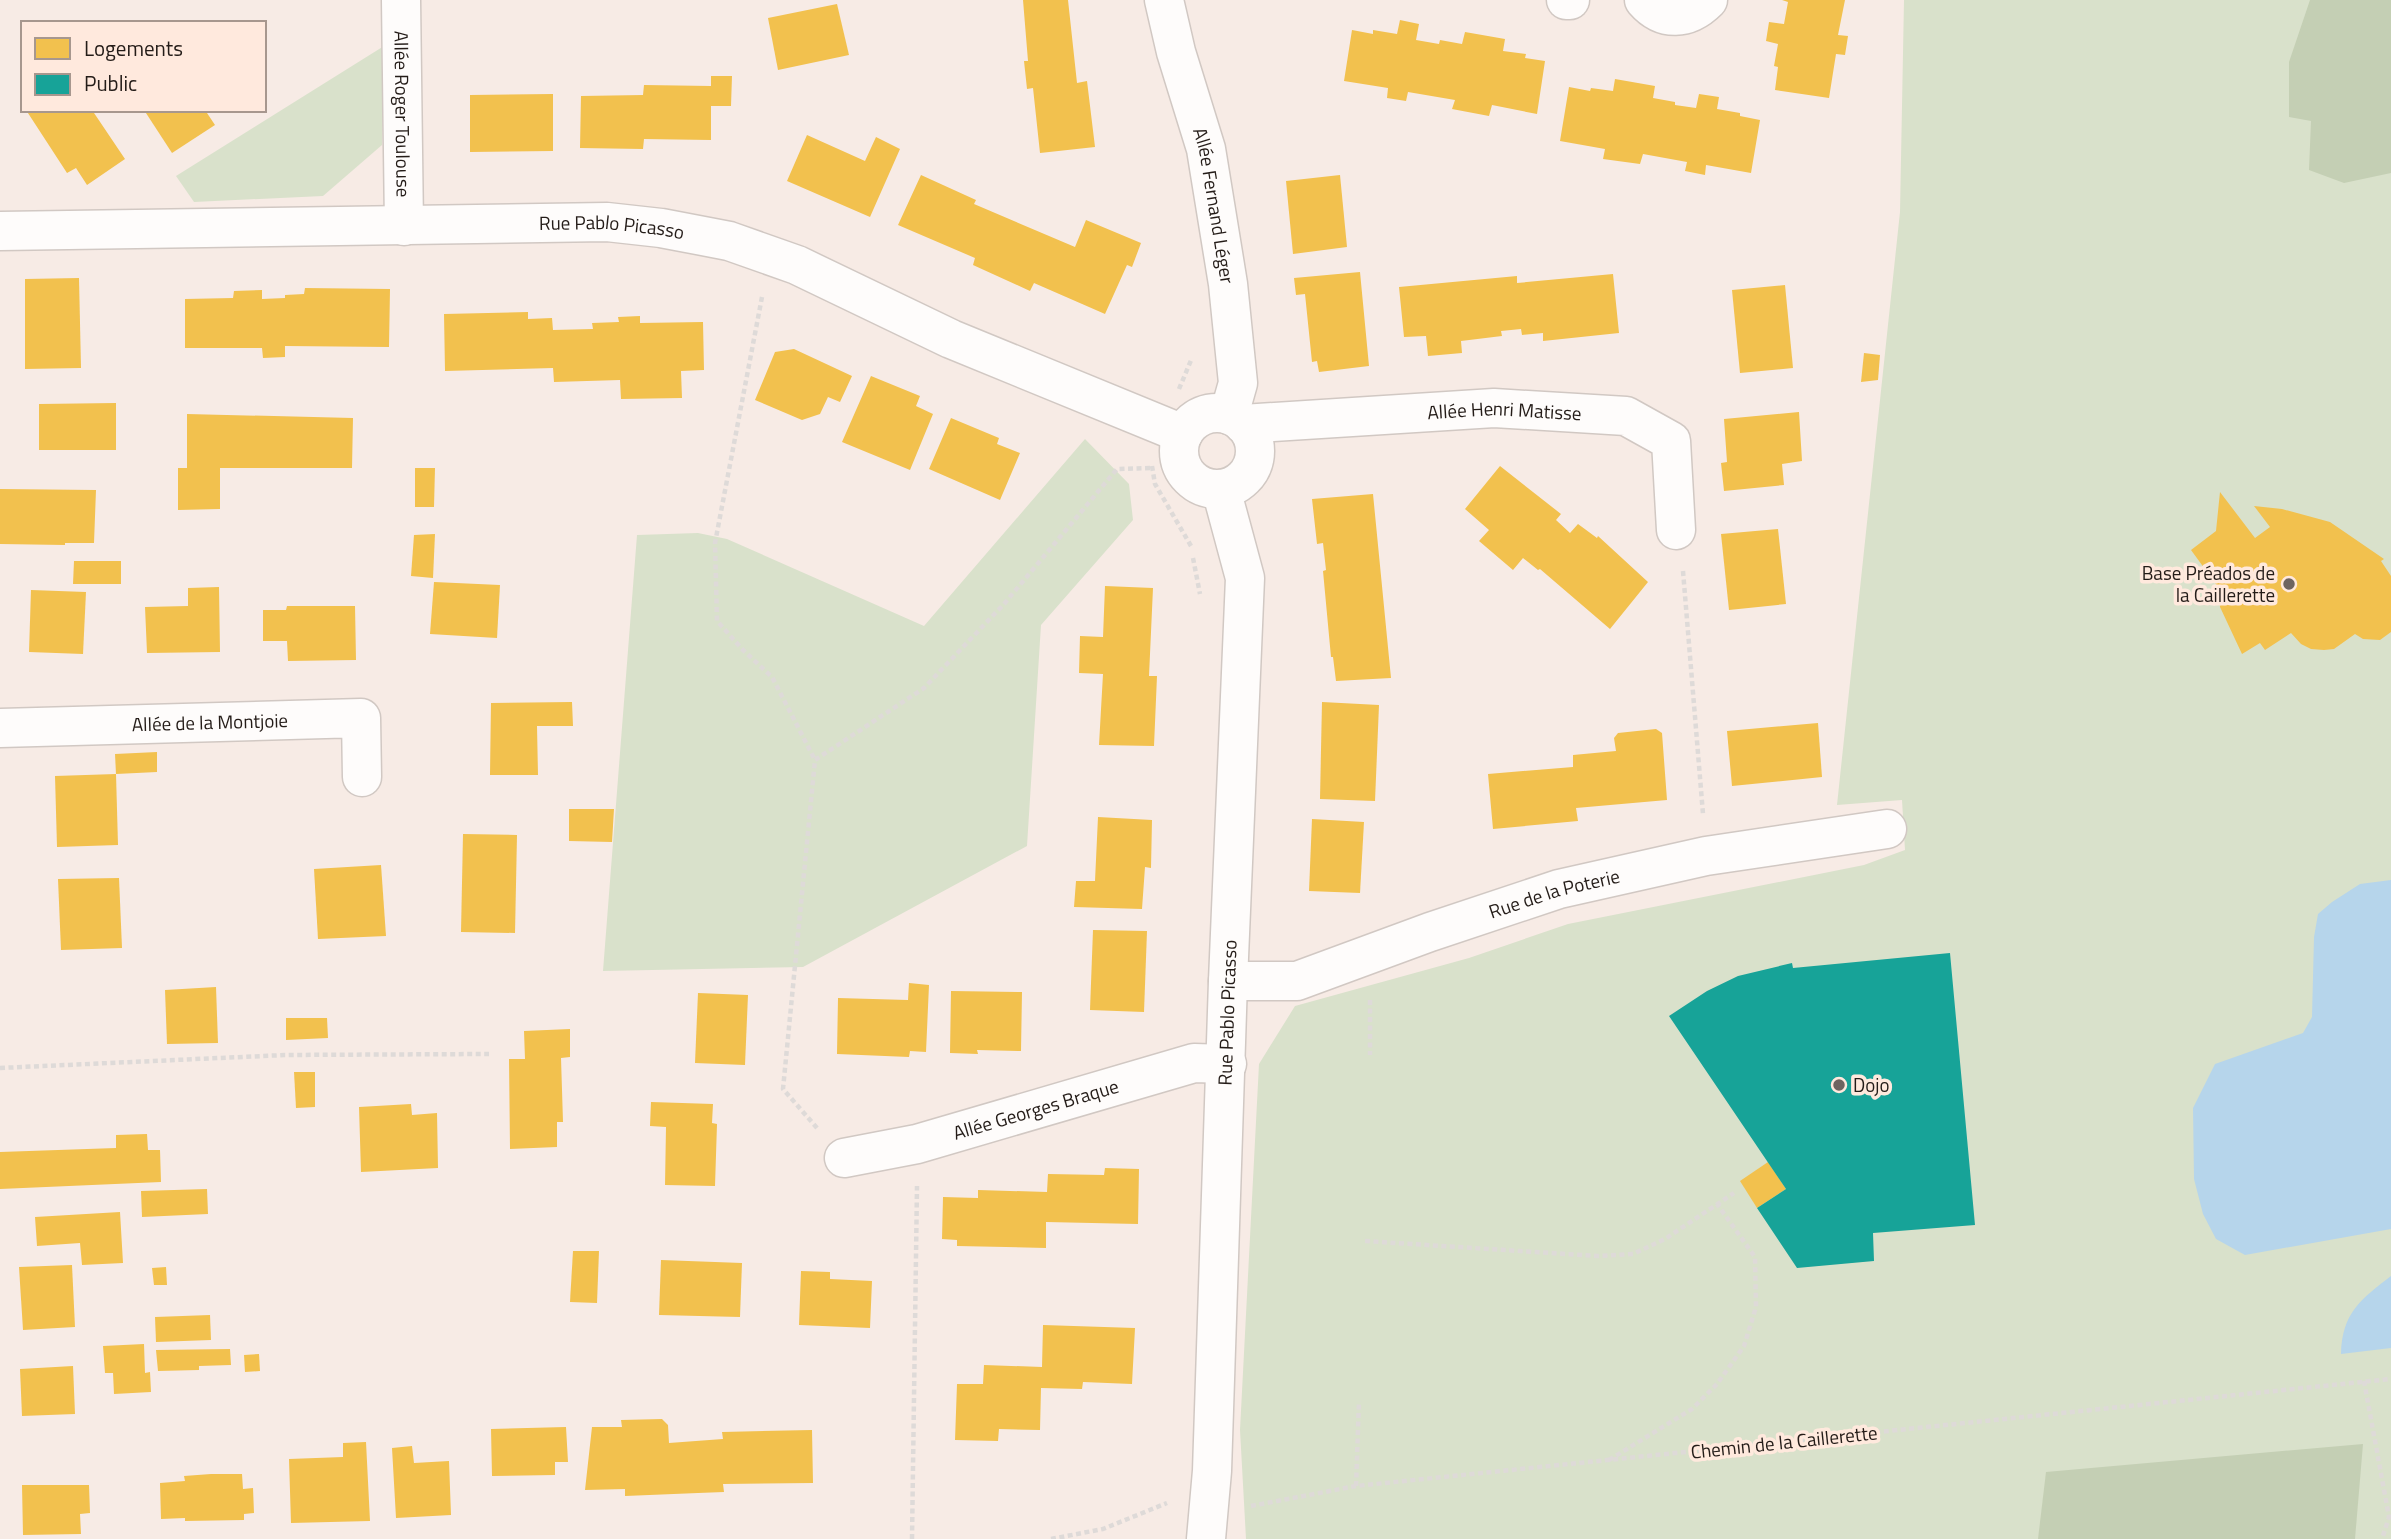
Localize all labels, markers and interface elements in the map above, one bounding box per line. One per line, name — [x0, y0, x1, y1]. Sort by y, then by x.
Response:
legend — [21, 21, 266, 112]
street label: Allée Roger Toulouse — [387, 30, 419, 197]
text: Logements — [84, 32, 183, 64]
text: Public — [84, 67, 137, 99]
street label: Allée Fernand Léger — [1186, 124, 1243, 286]
street label: Rue Pablo Picasso — [539, 207, 687, 246]
street label: Allée Henri Matisse — [1426, 393, 1583, 427]
place label: Base Préados de la Caillerette — [2142, 558, 2275, 609]
marker: Base Préados de la Caillerette — [2281, 576, 2297, 592]
street label: Allée de la Montjoie — [131, 705, 288, 738]
street label: Rue de la Poterie — [1485, 861, 1623, 925]
street label: Rue Pablo Picasso — [1210, 939, 1244, 1086]
place label: Dojo — [1853, 1070, 1889, 1099]
street label: Allée Georges Braque — [949, 1071, 1122, 1147]
marker: Dojo — [1831, 1077, 1847, 1093]
street label: Chemin de la Caillerette — [1689, 1417, 1879, 1466]

